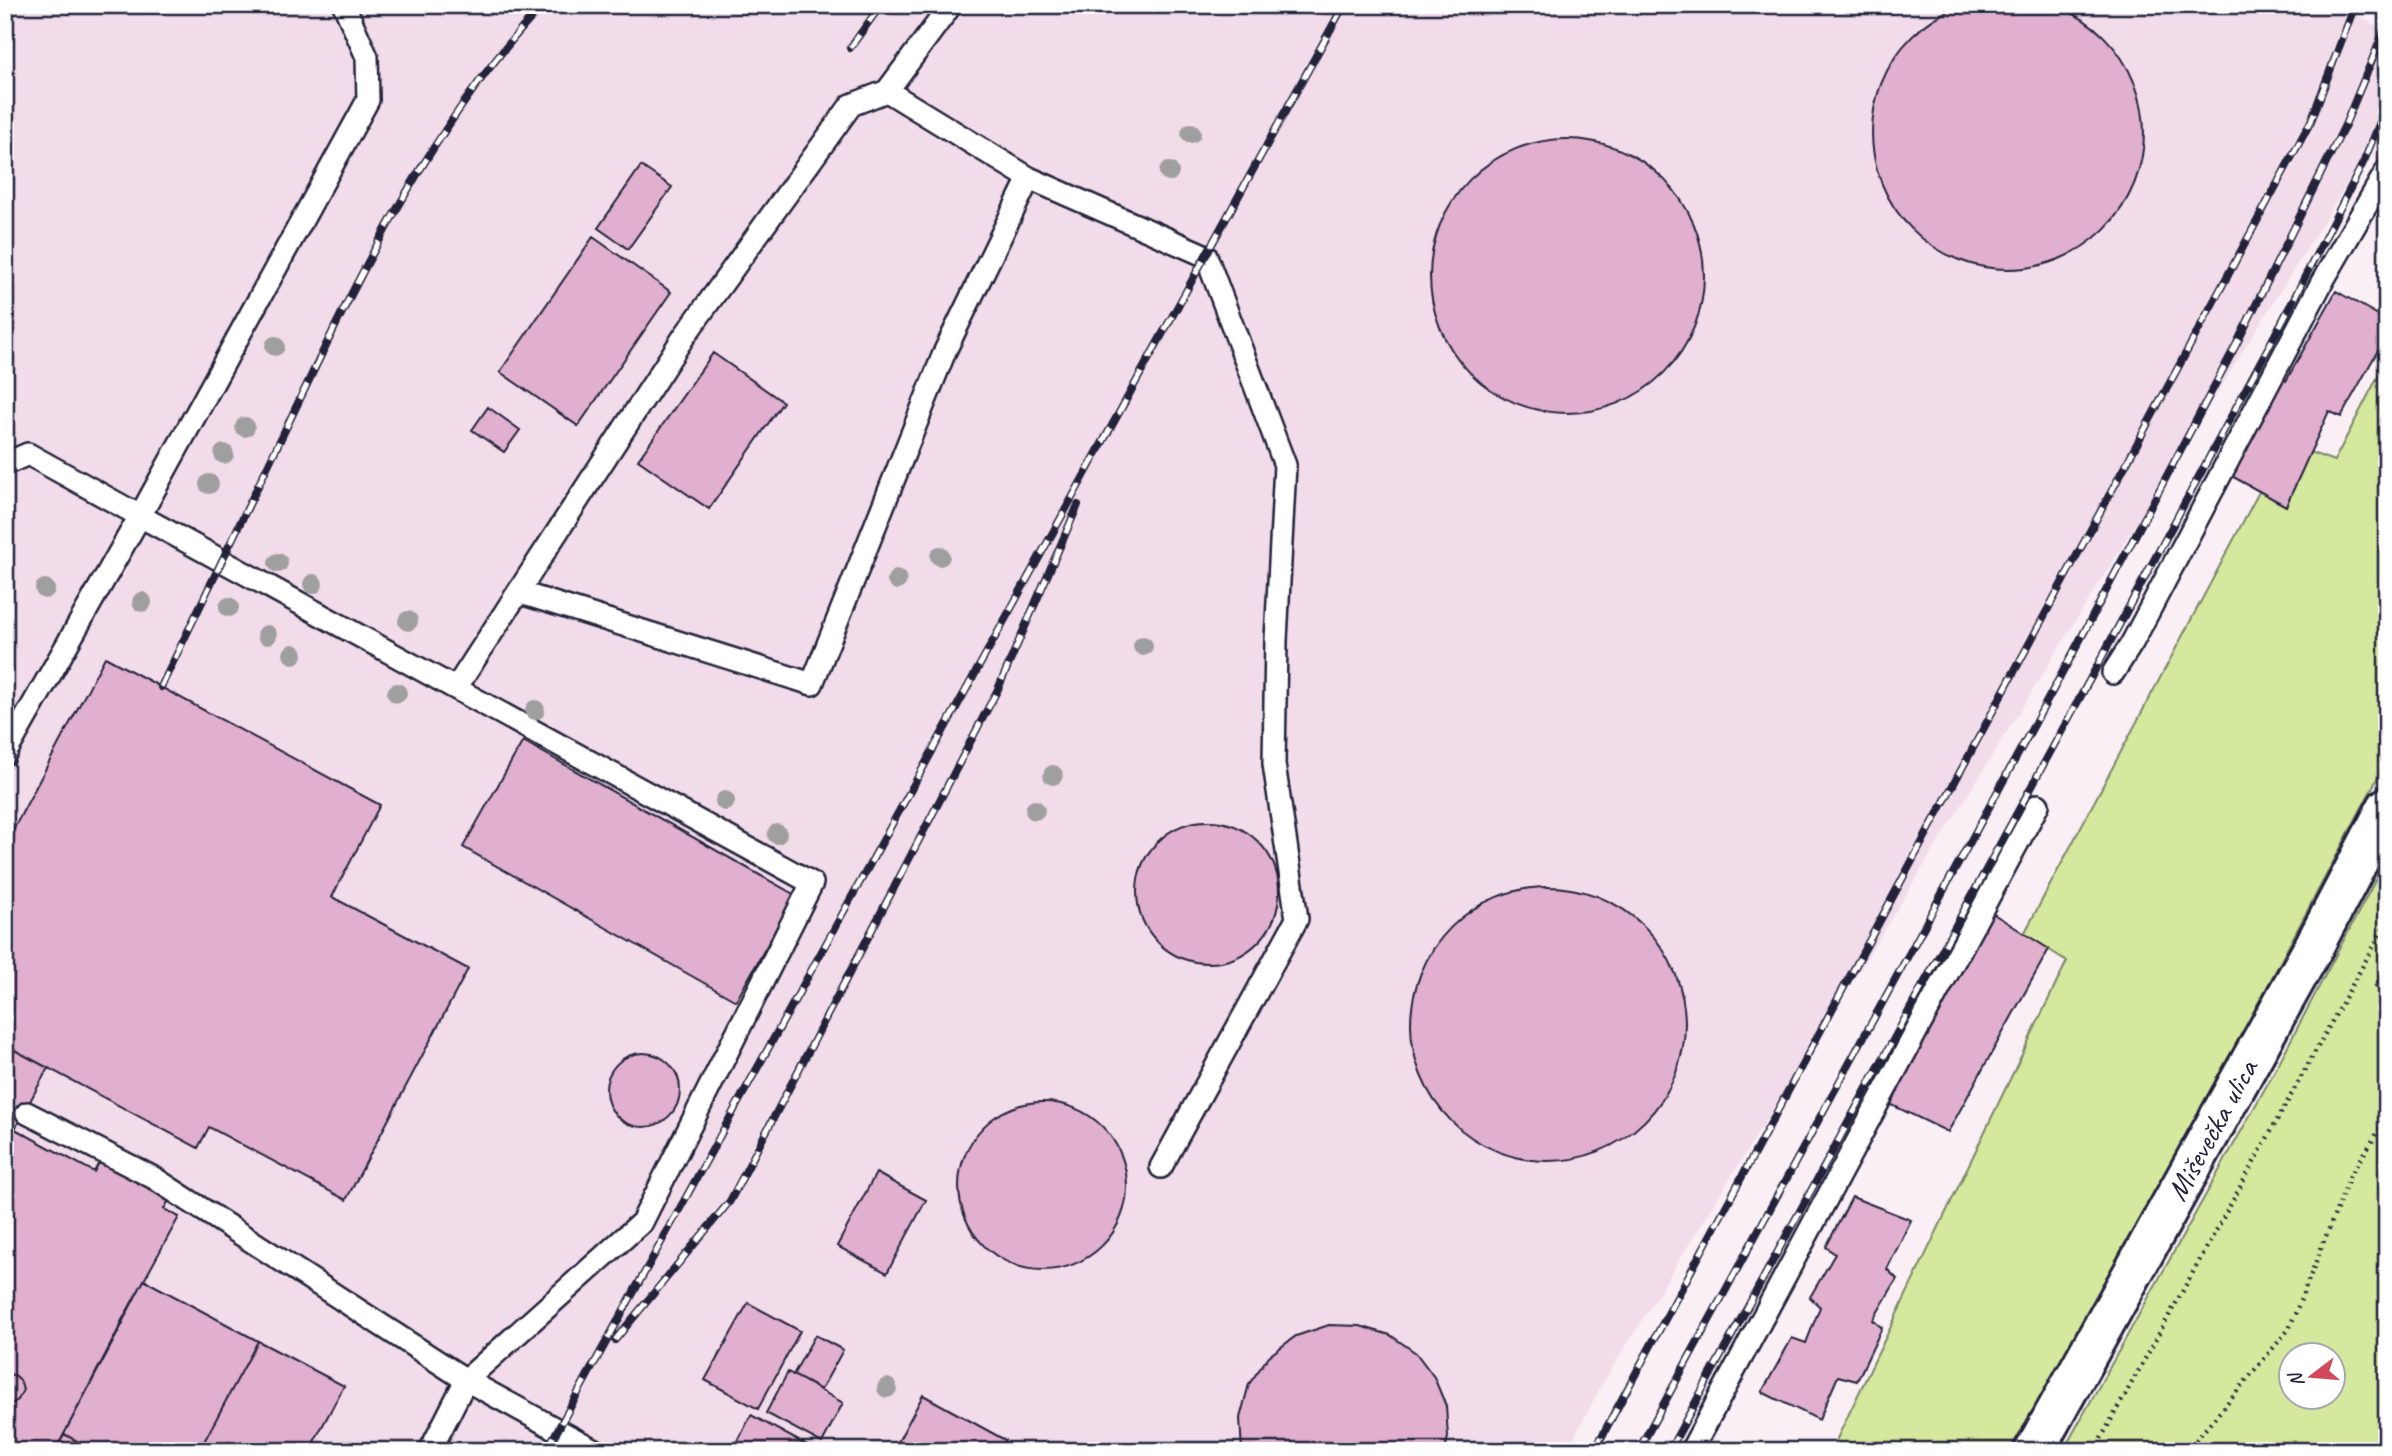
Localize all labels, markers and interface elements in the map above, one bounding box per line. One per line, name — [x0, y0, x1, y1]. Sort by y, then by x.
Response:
street label: Miševečka ulica — [2158, 1051, 2267, 1207]
north arrow — [2276, 1340, 2346, 1410]
text: N — [2283, 1368, 2310, 1389]

